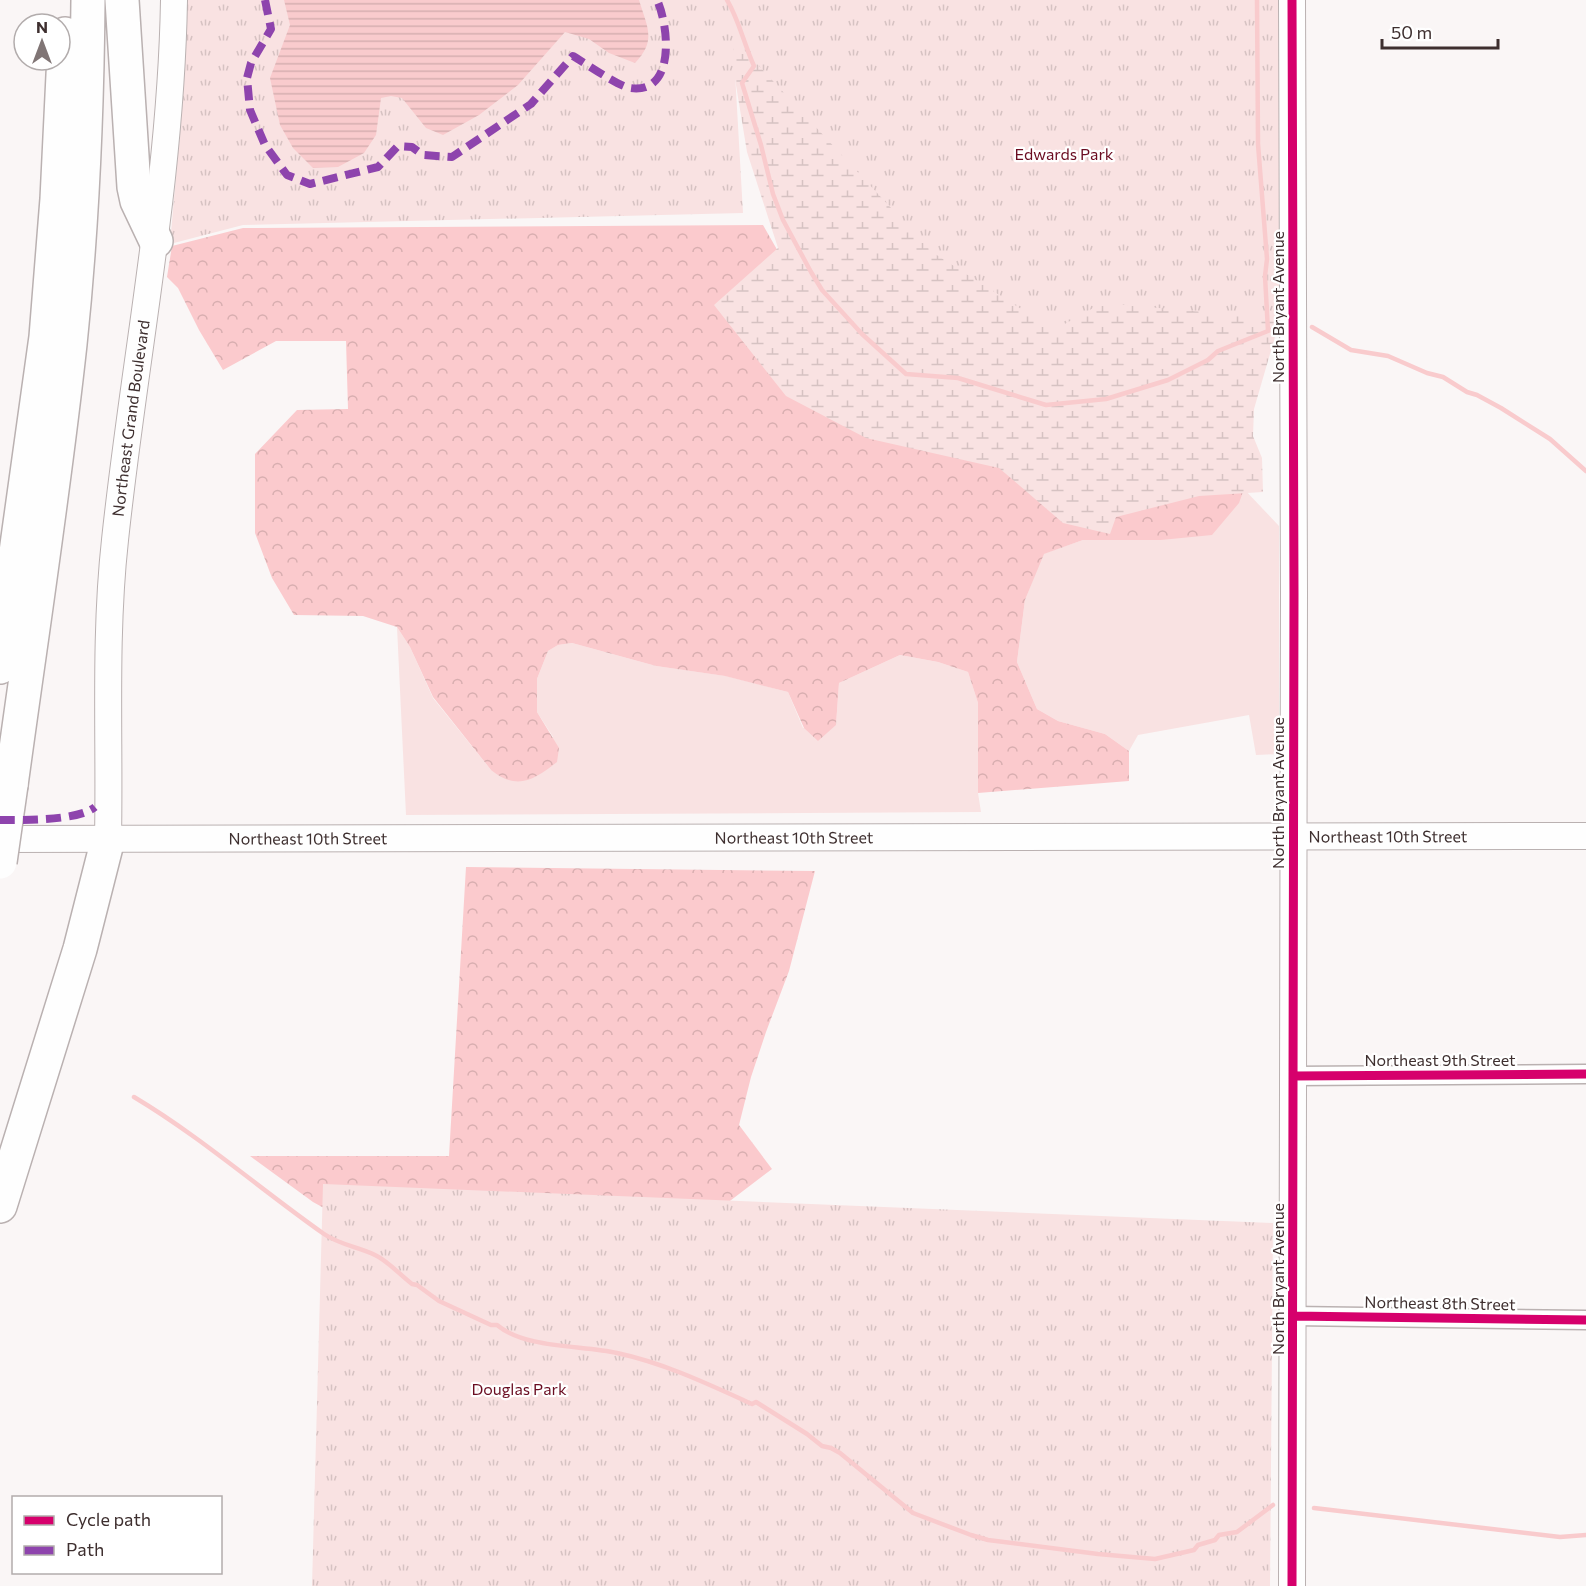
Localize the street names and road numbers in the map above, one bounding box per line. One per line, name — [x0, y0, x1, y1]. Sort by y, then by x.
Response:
street label: North Bryant Avenue — [1268, 231, 1287, 383]
street label: Northeast Grand Boulevard — [108, 319, 153, 518]
street label: North Bryant Avenue — [1268, 717, 1287, 869]
street label: Northeast 10th Street — [1309, 826, 1468, 846]
street label: Northeast 10th Street — [715, 827, 874, 847]
street label: Northeast 10th Street — [229, 828, 388, 848]
street label: Northeast 9th Street — [1364, 1050, 1516, 1069]
street label: North Bryant Avenue — [1268, 1203, 1287, 1355]
street label: Northeast 8th Street — [1364, 1292, 1516, 1313]

